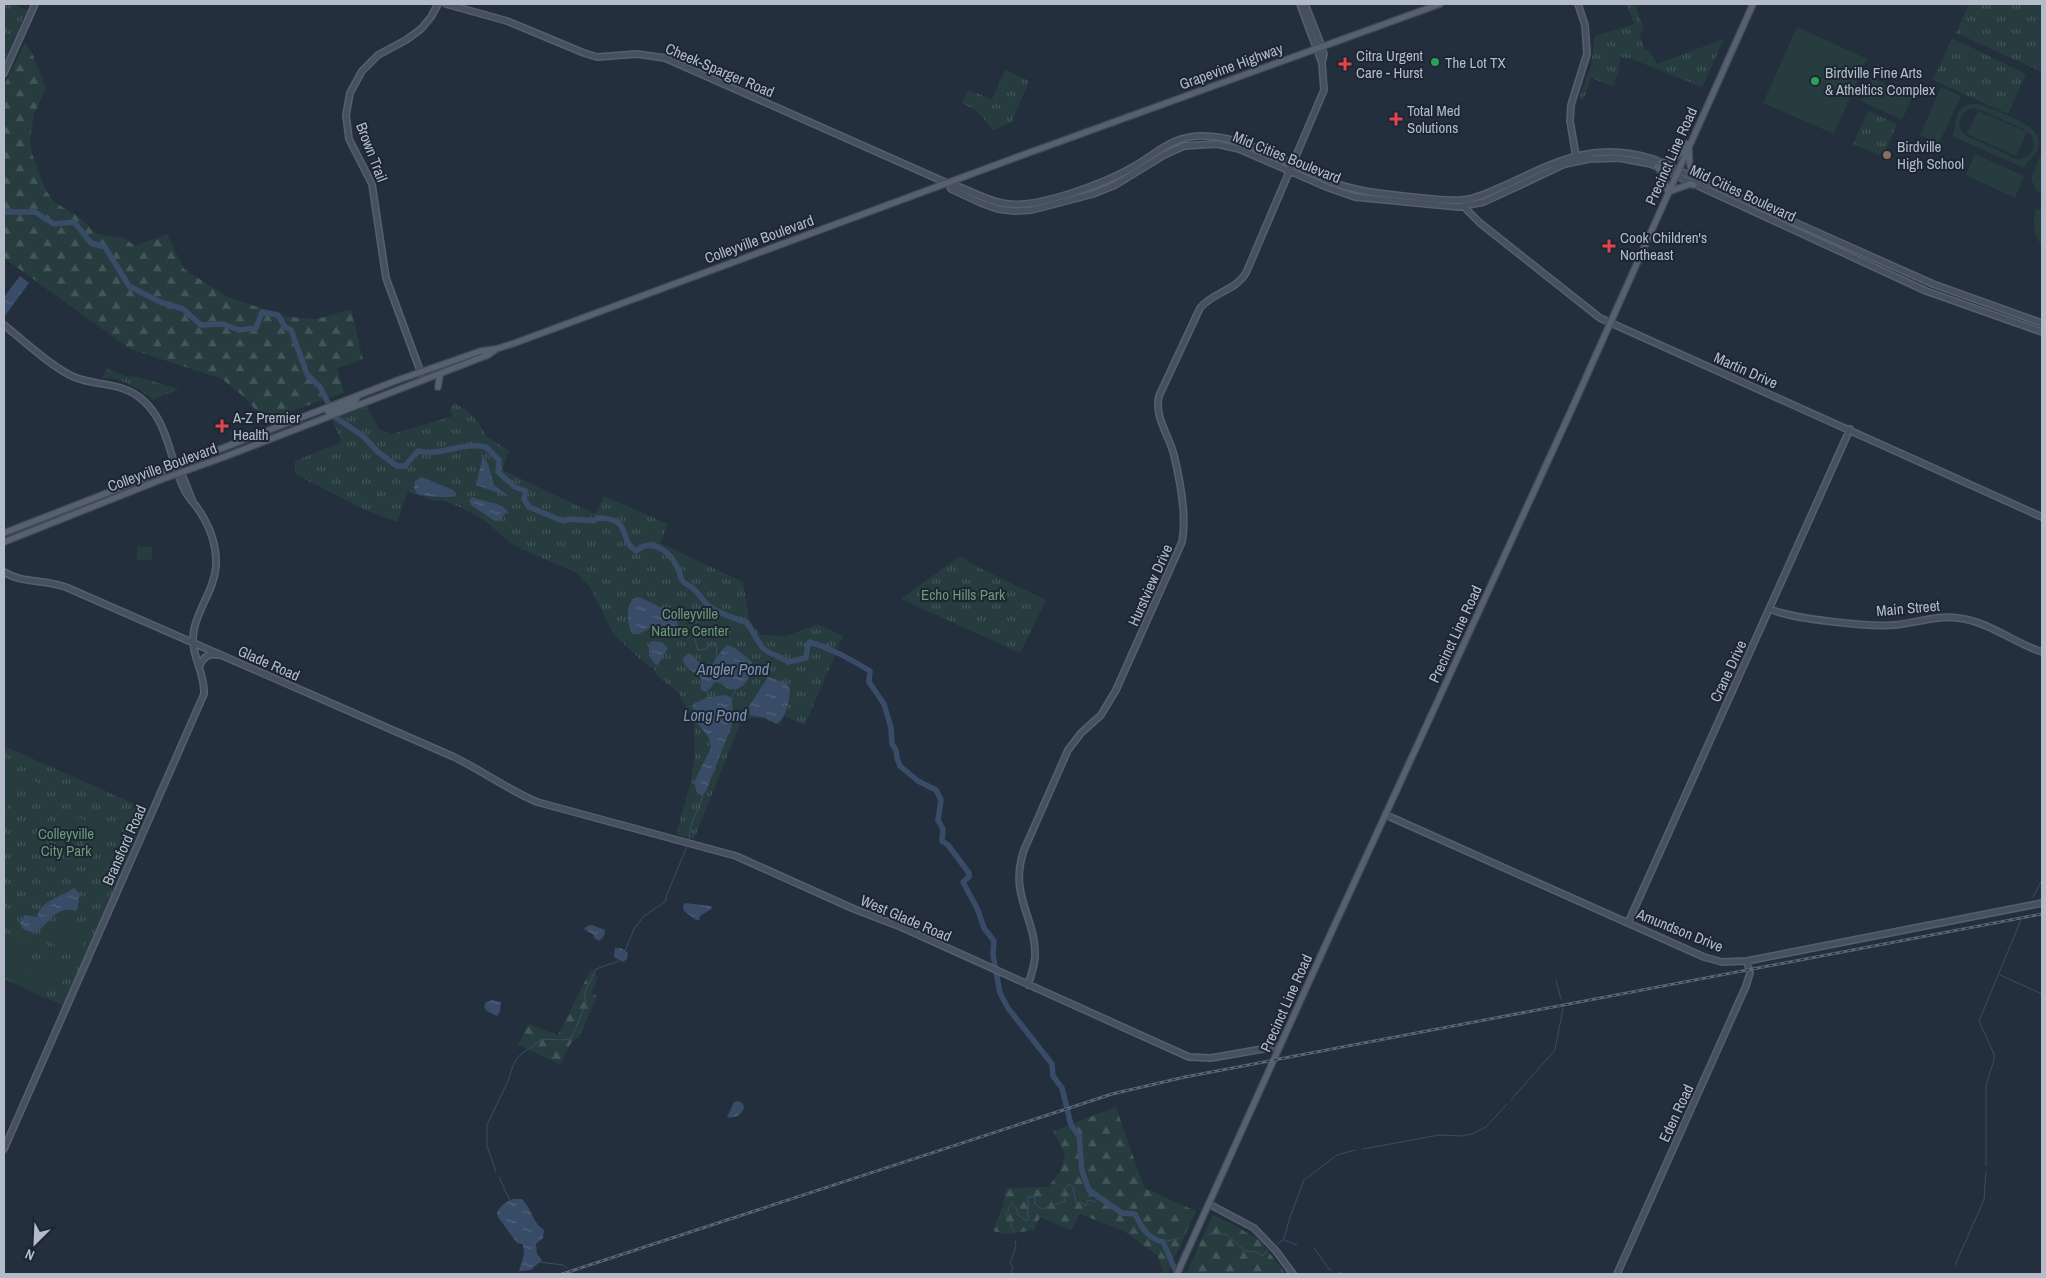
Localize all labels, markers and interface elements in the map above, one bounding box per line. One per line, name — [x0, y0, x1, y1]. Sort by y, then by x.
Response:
street label: Grapevine Highway — [1176, 37, 1286, 94]
street label: Cheek-Sparger Road — [662, 38, 778, 102]
place label: Citra Urgent Care - Hurst — [1356, 45, 1424, 83]
place label: The Lot TX — [1445, 52, 1506, 73]
marker: The Lot TX — [1429, 56, 1441, 68]
marker: Citra Urgent Care - Hurst — [1338, 57, 1352, 71]
place label: Birdville Fine Arts & Atheltics Complex — [1825, 62, 1936, 100]
marker: Birdville Fine Arts & Atheltics Complex — [1809, 75, 1821, 87]
place label: Total Med Solutions — [1407, 100, 1460, 138]
street label: Precinct Line Road — [1640, 104, 1702, 208]
marker: Total Med Solutions — [1389, 112, 1403, 126]
street label: Brown Trail — [351, 119, 393, 185]
street label: Mid Cities Boulevard — [1230, 126, 1344, 188]
place label: Birdville High School — [1897, 136, 1964, 174]
marker: Birdville High School — [1881, 149, 1893, 161]
street label: Mid Cities Boulevard — [1687, 159, 1799, 227]
street label: Colleyville Boulevard — [701, 209, 817, 269]
place label: Cook Children's Northeast — [1620, 227, 1707, 265]
marker: Cook Children's Northeast — [1602, 239, 1616, 253]
street label: Martin Drive — [1711, 347, 1781, 393]
place label: A-Z Premier Health — [232, 407, 300, 445]
marker: A-Z Premier Health — [215, 419, 229, 433]
street label: Colleyville Boulevard — [104, 437, 220, 497]
street label: Hurstview Drive — [1123, 541, 1177, 629]
street label: Precinct Line Road — [1423, 582, 1487, 686]
park label: Echo Hills Park — [921, 584, 1006, 605]
street label: Main Street — [1875, 595, 1941, 621]
park label: Colleyville Nature Center — [651, 603, 729, 641]
street label: Crane Drive — [1704, 636, 1752, 705]
street label: Glade Road — [235, 640, 303, 686]
water label: Angler Pond — [696, 658, 770, 680]
water label: Long Pond — [683, 704, 747, 726]
street label: Bransford Road — [97, 801, 151, 889]
park label: Colleyville City Park — [38, 823, 94, 861]
street label: West Glade Road — [857, 889, 955, 947]
street label: Amundson Drive — [1633, 903, 1727, 957]
street label: Precinct Line Road — [1255, 951, 1317, 1055]
street label: Eden Road — [1653, 1081, 1699, 1145]
north arrow — [10, 1218, 60, 1268]
text: N — [22, 1245, 37, 1265]

